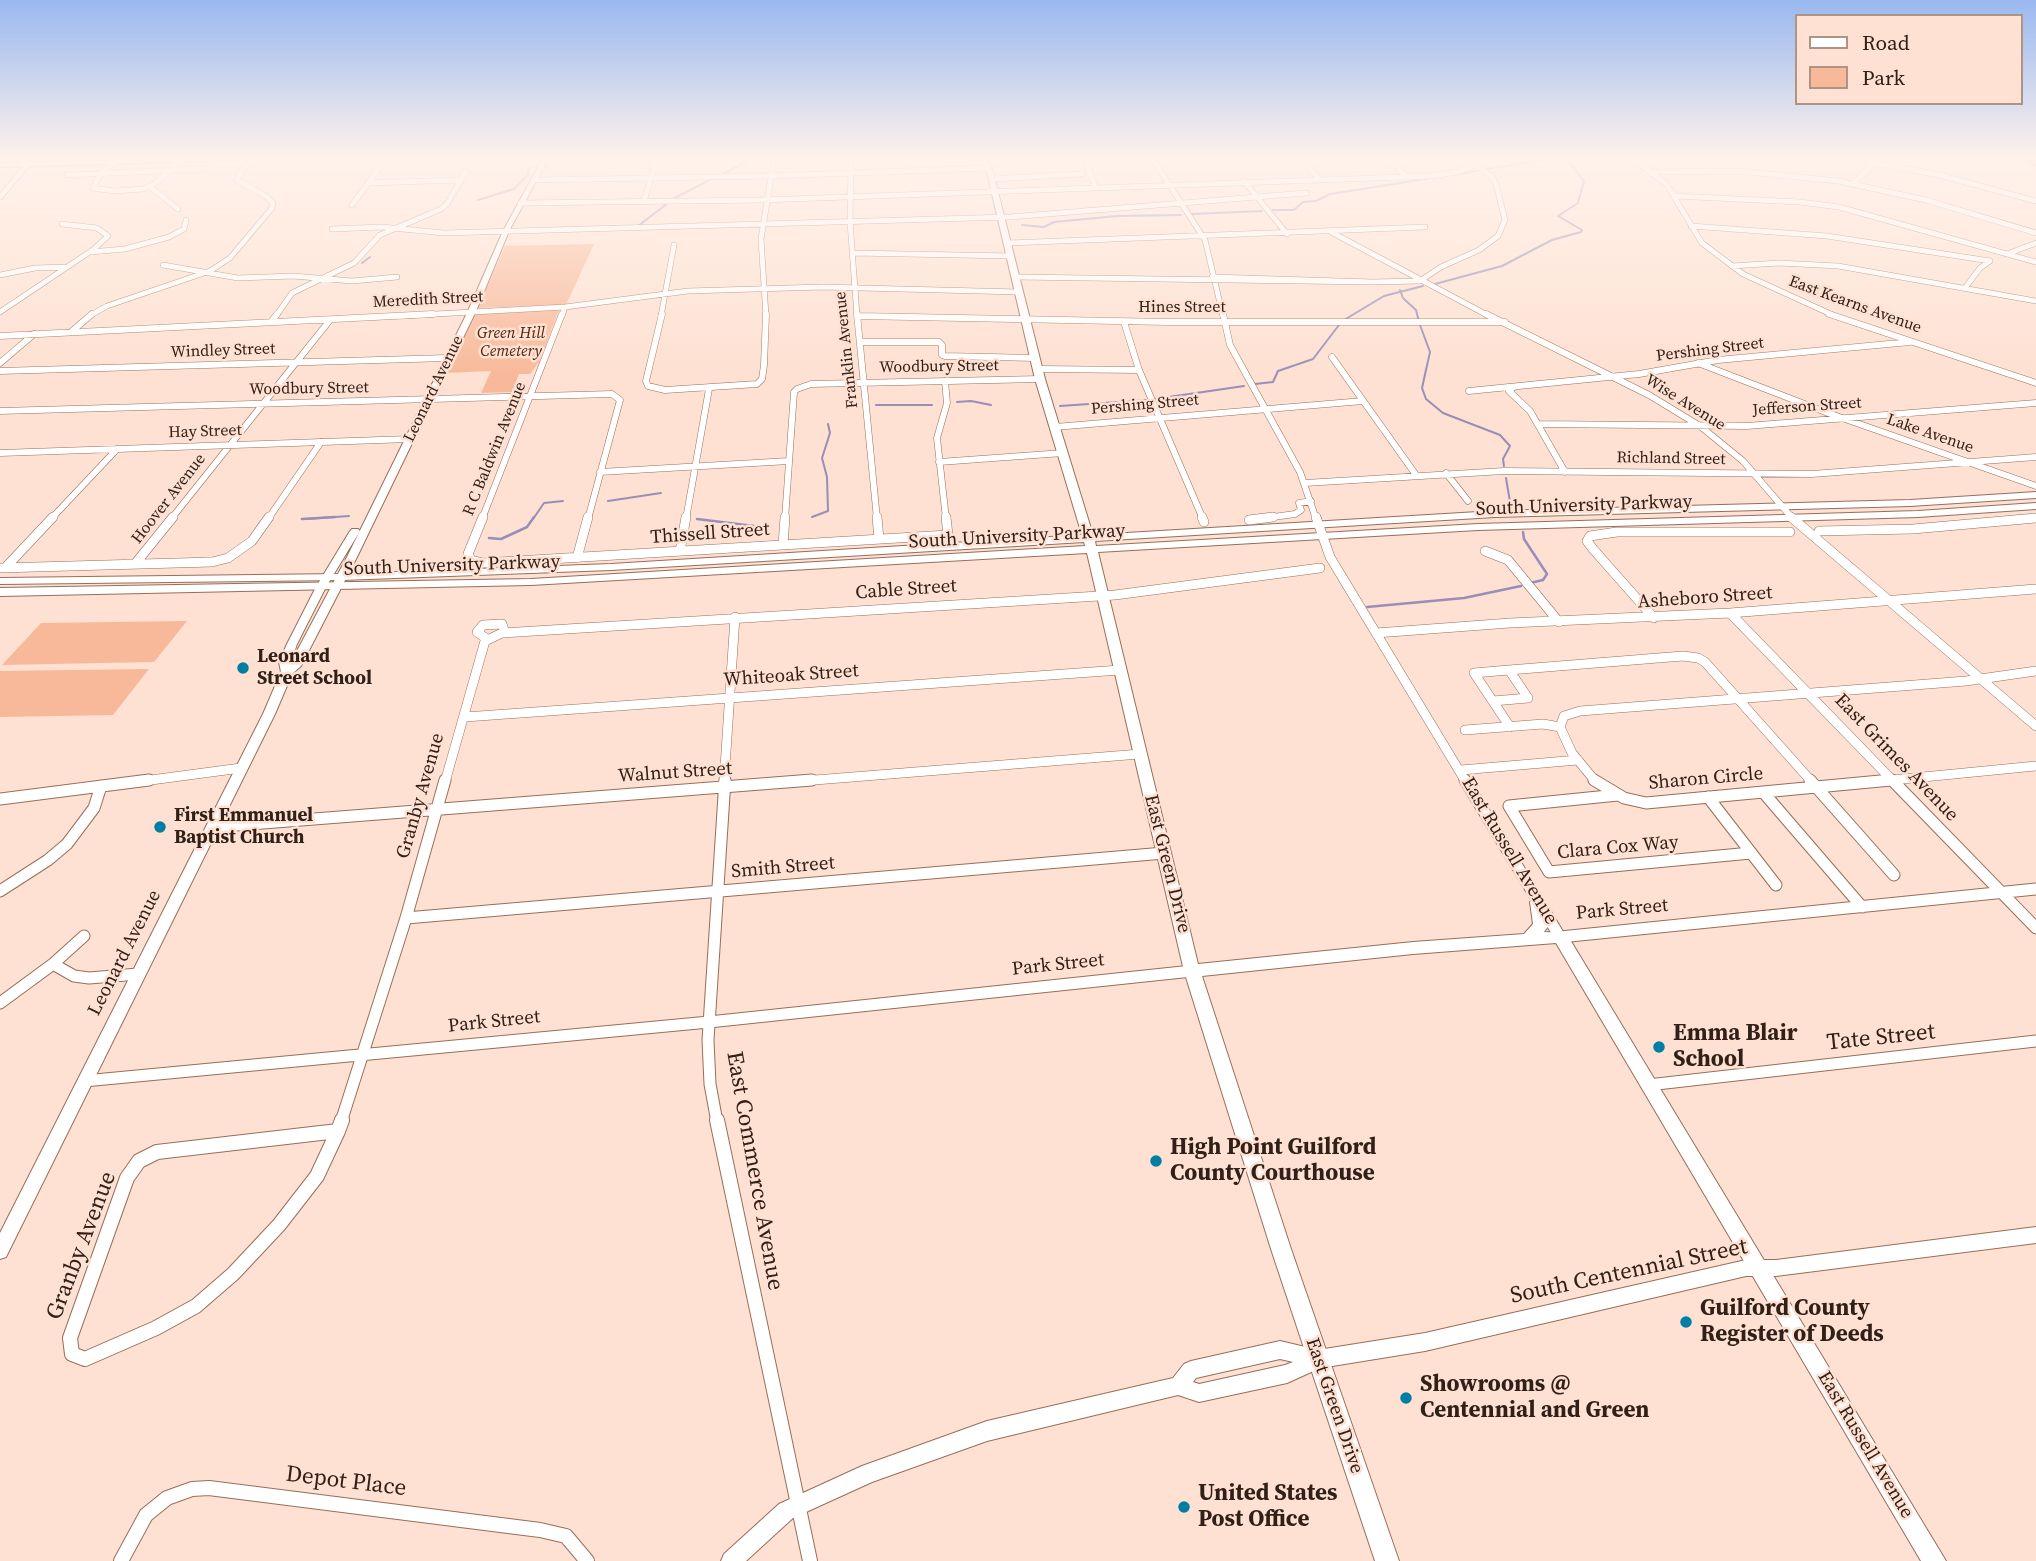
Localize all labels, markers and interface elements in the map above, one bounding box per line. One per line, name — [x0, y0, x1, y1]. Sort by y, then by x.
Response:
legend — [1794, 14, 2022, 105]
text: Road — [1862, 28, 1910, 57]
text: Park — [1862, 63, 1905, 92]
street label: East Kearns Avenue — [1786, 272, 1924, 338]
street label: Meredith Street — [372, 288, 484, 312]
street label: Franklin Avenue — [831, 291, 863, 409]
street label: Hines Street — [1138, 298, 1226, 318]
park label: Green Hill Cemetery — [477, 324, 545, 362]
street label: Leonard Avenue — [400, 333, 468, 445]
street label: Pershing Street — [1655, 334, 1765, 366]
street label: Windley Street — [170, 340, 276, 362]
street label: Woodbury Street — [879, 356, 999, 378]
street label: Wise Avenue — [1641, 371, 1729, 435]
street label: Woodbury Street — [249, 378, 369, 400]
street label: R C Baldwin Avenue — [459, 379, 531, 519]
street label: Pershing Street — [1090, 391, 1200, 419]
street label: Jefferson Street — [1752, 394, 1862, 420]
street label: Lake Avenue — [1884, 410, 1976, 458]
street label: Hay Street — [168, 421, 242, 443]
street label: Richland Street — [1616, 448, 1726, 470]
street label: Hoover Avenue — [128, 450, 210, 548]
street label: South University Parkway — [1475, 491, 1693, 521]
street label: Thissell Street — [650, 518, 770, 550]
street label: South University Parkway — [908, 520, 1126, 554]
street label: South University Parkway — [343, 551, 561, 581]
street label: Cable Street — [855, 575, 957, 605]
street label: Asheboro Street — [1637, 582, 1773, 614]
place label: Leonard Street School — [257, 646, 372, 690]
marker: Leonard Street School — [235, 660, 251, 676]
street label: Whiteoak Street — [723, 660, 859, 692]
street label: East Grimes Avenue — [1829, 689, 1963, 827]
street label: Granby Avenue — [392, 731, 450, 861]
street label: Walnut Street — [617, 758, 733, 788]
street label: Sharon Circle — [1648, 763, 1764, 795]
street label: East Russell Avenue — [1456, 773, 1562, 929]
street label: East Green Drive — [1139, 792, 1195, 936]
place label: First Emmanuel Baptist Church — [174, 805, 313, 849]
marker: First Emmanuel Baptist Church — [152, 819, 168, 835]
street label: Clara Cox Way — [1556, 831, 1680, 865]
street label: Smith Street — [730, 852, 836, 884]
street label: Leonard Avenue — [84, 886, 166, 1020]
street label: Park Street — [1575, 895, 1669, 925]
street label: Park Street — [1011, 949, 1105, 981]
street label: Park Street — [447, 1006, 541, 1038]
street label: Tate Street — [1826, 1019, 1936, 1057]
place label: Emma Blair School — [1673, 1020, 1797, 1074]
marker: Emma Blair School — [1651, 1039, 1667, 1055]
street label: East Commerce Avenue — [719, 1049, 789, 1293]
place label: High Point Guilford County Courthouse — [1170, 1134, 1377, 1188]
marker: High Point Guilford County Courthouse — [1148, 1153, 1164, 1169]
street label: Granby Avenue — [41, 1168, 123, 1324]
street label: South Centennial Street — [1508, 1233, 1750, 1311]
place label: Guilford County Register of Deeds — [1700, 1295, 1884, 1349]
marker: Guilford County Register of Deeds — [1678, 1314, 1694, 1330]
street label: East Green Drive — [1300, 1335, 1368, 1477]
street label: East Russell Avenue — [1812, 1367, 1918, 1523]
place label: Showrooms @ Centennial and Green — [1420, 1371, 1650, 1425]
marker: Showrooms @ Centennial and Green — [1398, 1390, 1414, 1406]
street label: Depot Place — [284, 1461, 408, 1503]
place label: United States Post Office — [1198, 1480, 1338, 1534]
marker: United States Post Office — [1176, 1499, 1192, 1515]

